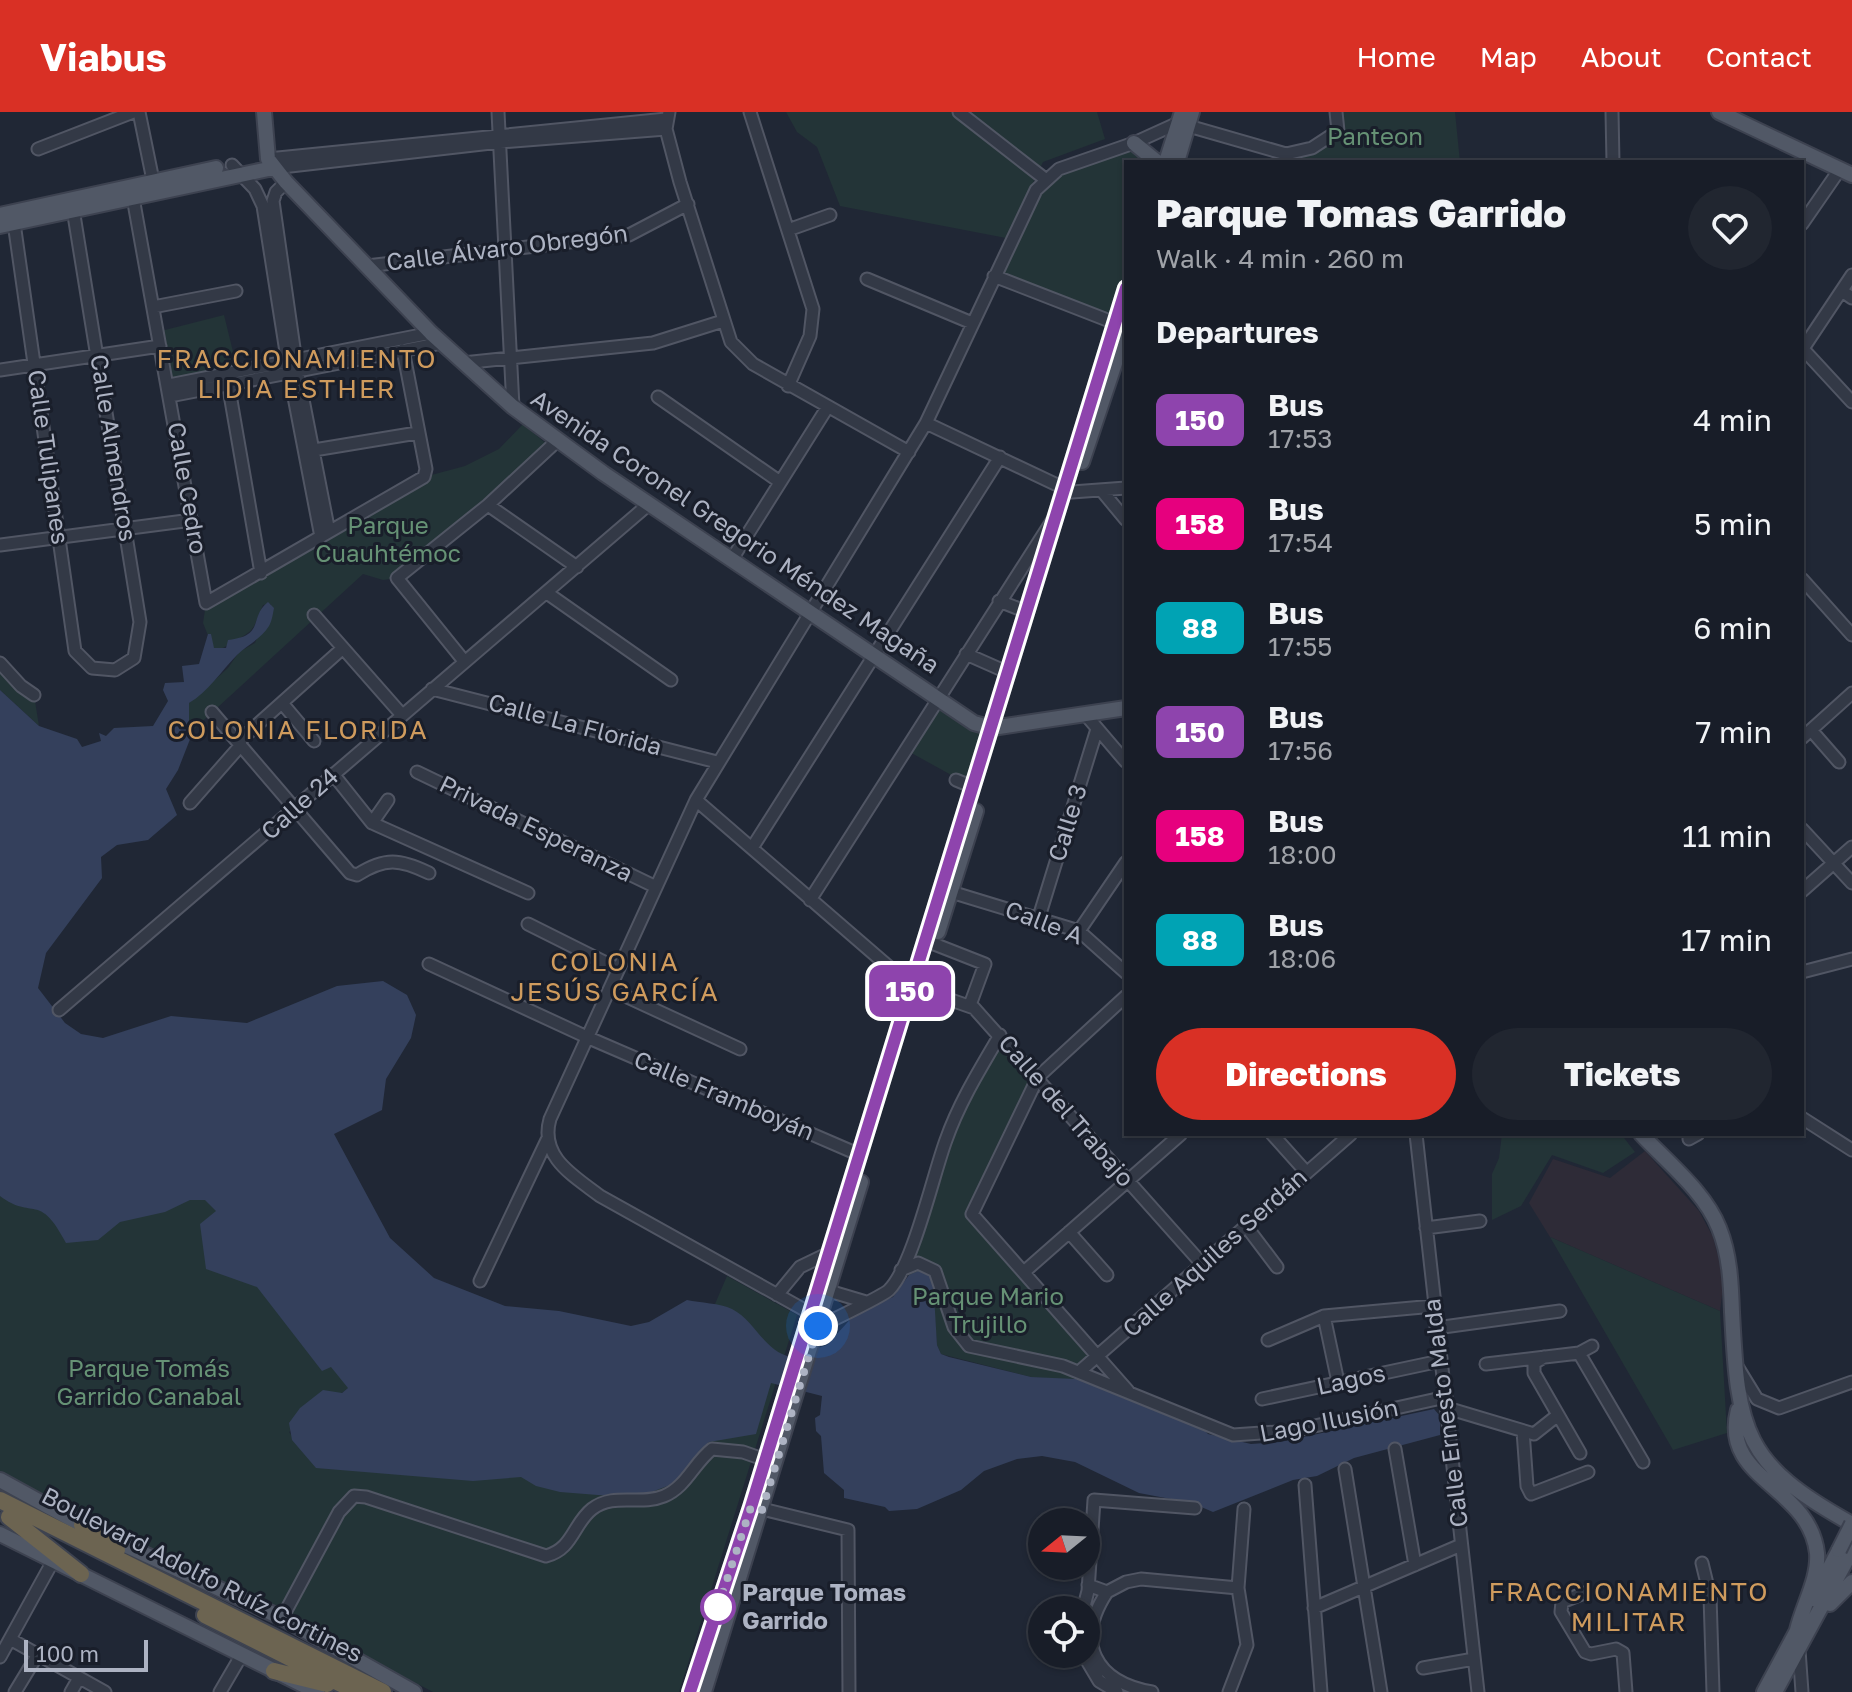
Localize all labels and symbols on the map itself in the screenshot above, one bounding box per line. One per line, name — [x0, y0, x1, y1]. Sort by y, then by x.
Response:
park label: Panteon — [1327, 121, 1423, 150]
street label: Calle Álvaro Obregón — [384, 217, 629, 276]
district label: FRACCIONAMIENTO LIDIA ESTHER — [157, 343, 437, 404]
street label: Calle Almendros — [85, 352, 144, 543]
street label: Calle Tulipanes — [23, 368, 76, 546]
street label: Avenida Coronel Gregorio Méndez Magaña — [526, 383, 945, 679]
street label: Calle Cedro — [163, 420, 214, 556]
park label: Parque Cuauhtémoc — [315, 510, 461, 567]
street label: Calle La Florida — [485, 686, 665, 761]
district label: COLONIA FLORIDA — [167, 714, 429, 745]
street label: Calle 24 — [255, 761, 343, 845]
street label: Privada Esperanza — [435, 768, 638, 887]
street label: Calle 3 — [1041, 781, 1092, 865]
street label: Calle A — [1002, 894, 1088, 950]
district label: COLONIA JESÚS GARCÍA — [510, 946, 720, 1007]
line badge: 150 — [864, 965, 956, 1017]
street label: Calle del Trabajo — [993, 1028, 1141, 1192]
street label: Calle Framboyán — [630, 1044, 819, 1146]
street label: Calle Aquiles Serdán — [1116, 1161, 1312, 1342]
park label: Parque Mario Trujillo — [912, 1281, 1064, 1338]
street label: Calle Ernesto Malda — [1416, 1297, 1473, 1529]
your location — [798, 1306, 838, 1346]
park label: Parque Tomás Garrido Canabal — [57, 1353, 242, 1410]
street label: Lagos — [1314, 1357, 1388, 1400]
street label: Lago Ilusión — [1257, 1392, 1401, 1447]
street label: Boulevard Adolfo Ruíz Cortines — [37, 1480, 368, 1667]
north arrow — [1028, 1508, 1100, 1580]
district label: FRACCIONAMIENTO MILITAR — [1489, 1576, 1769, 1637]
place label: Parque Tomas Garrido — [742, 1577, 906, 1634]
marker: Parque Tomas Garrido — [701, 1590, 735, 1624]
scale bar — [24, 1636, 148, 1672]

